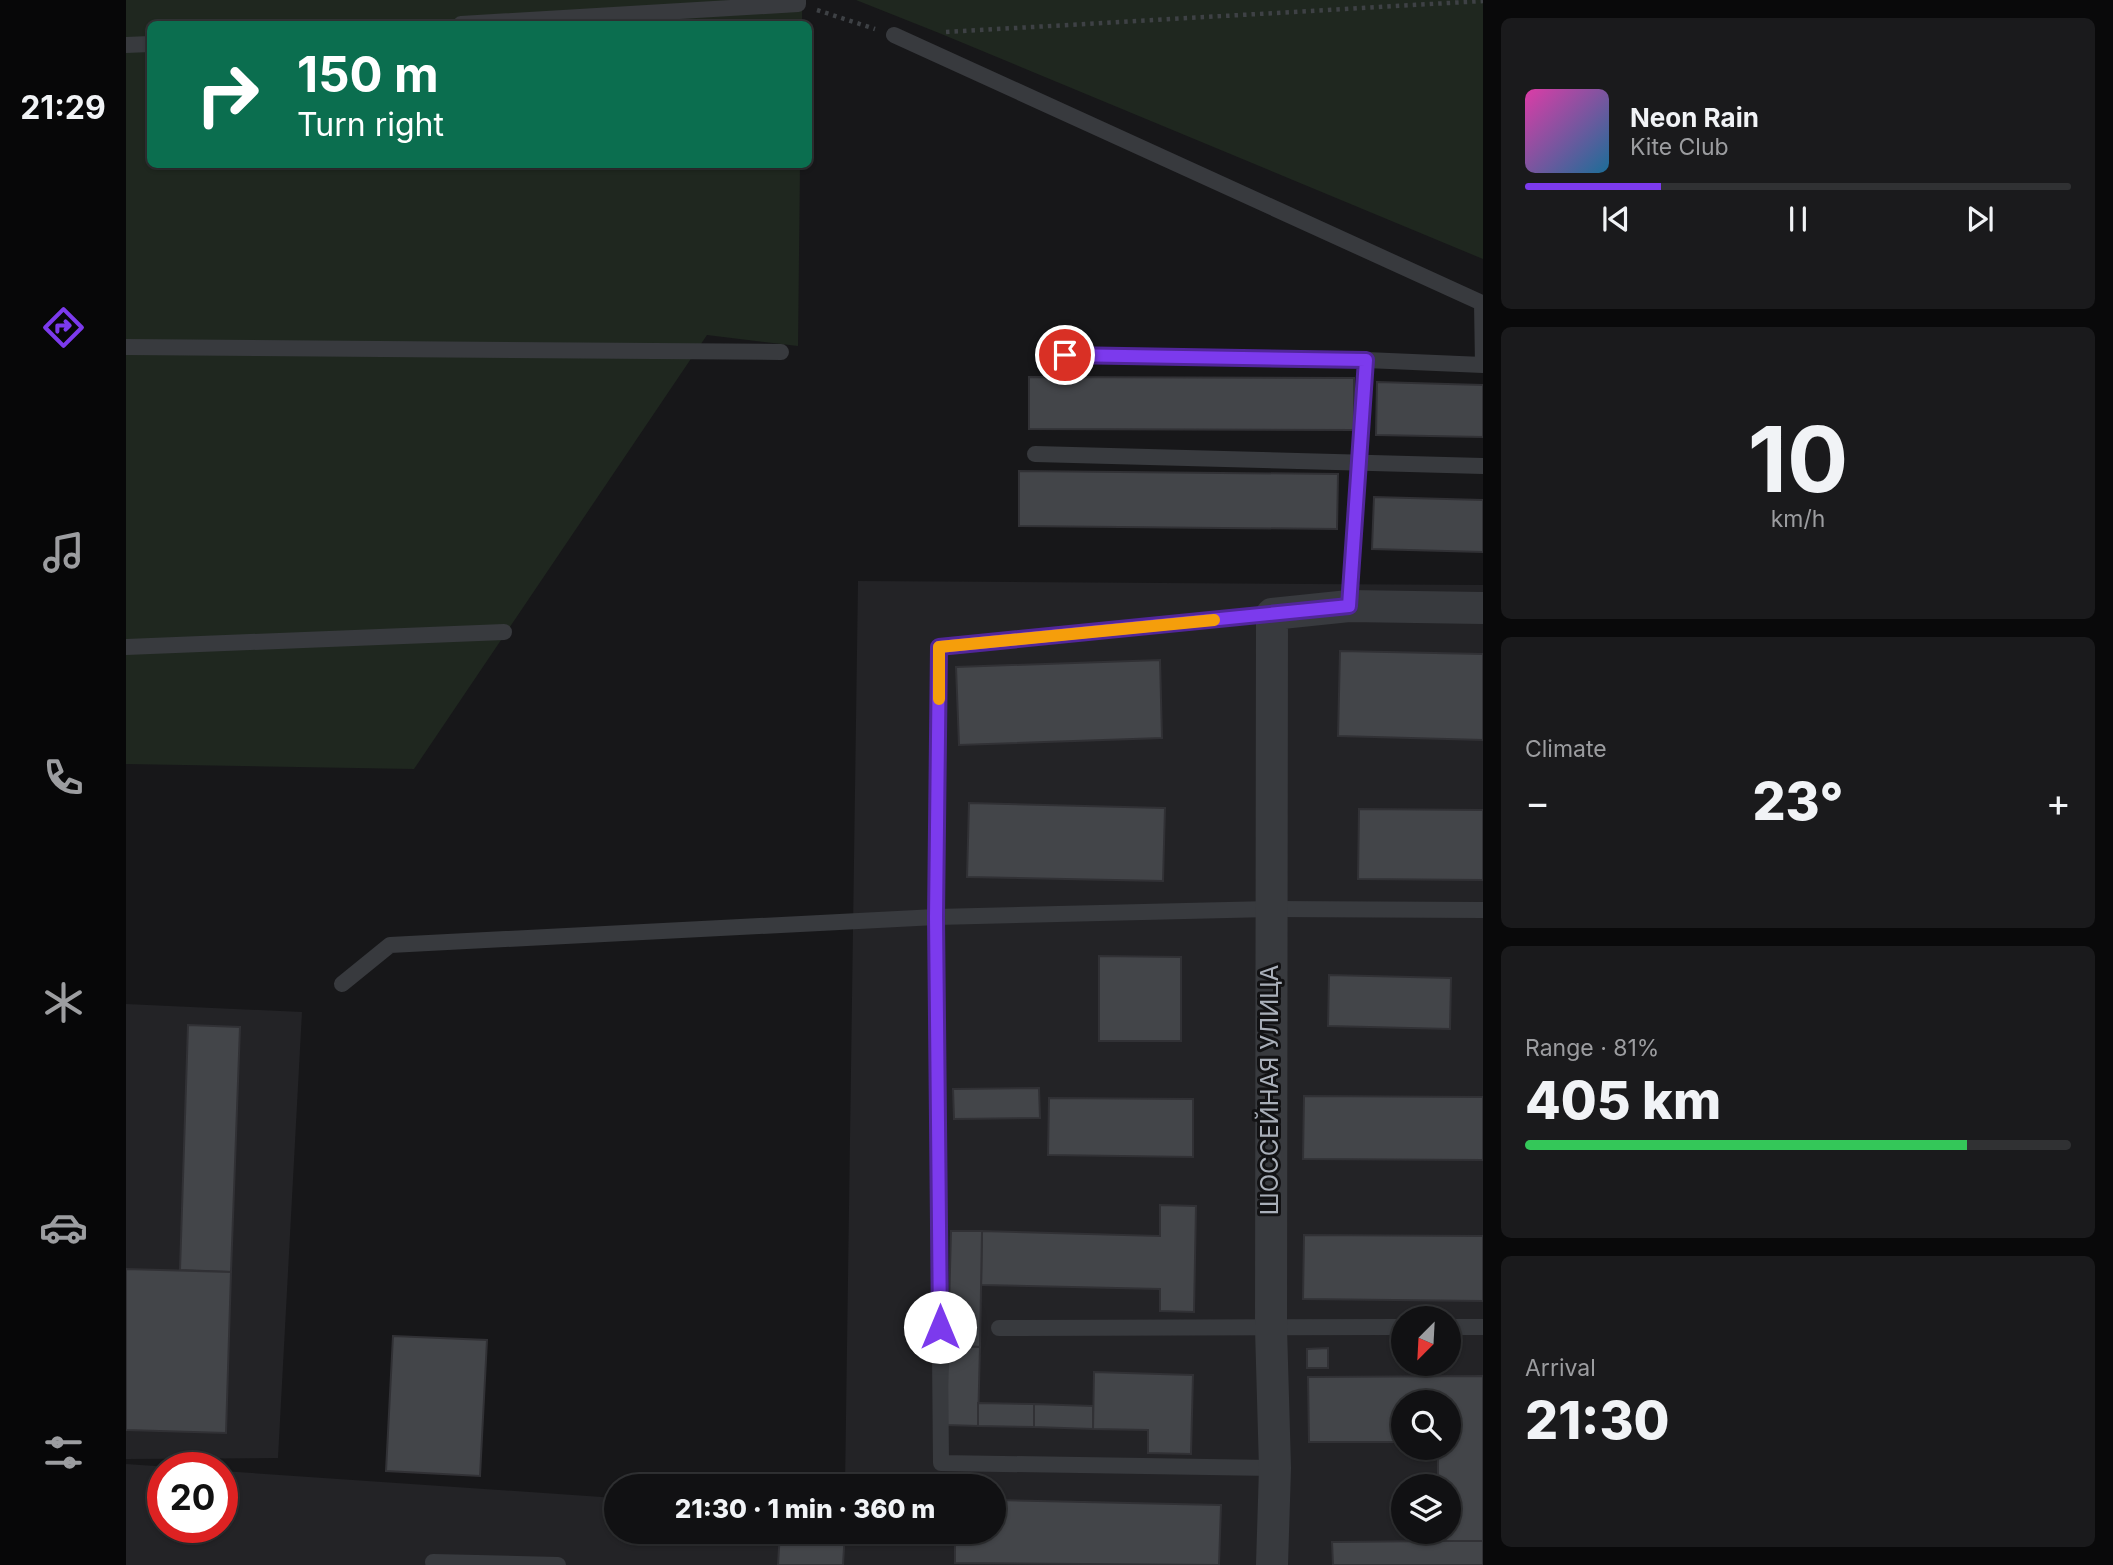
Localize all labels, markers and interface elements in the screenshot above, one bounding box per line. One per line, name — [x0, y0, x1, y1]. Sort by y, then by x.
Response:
text: 150 m — [297, 45, 439, 104]
icon: right — [182, 49, 273, 140]
text: 21:29 — [20, 88, 106, 127]
text: Neon Rain — [1630, 102, 1759, 133]
text: Turn right — [297, 105, 444, 144]
text: Kite Club — [1630, 133, 1729, 161]
icon: previous — [1597, 200, 1635, 238]
icon: pause — [1779, 200, 1817, 238]
icon: next — [1961, 200, 1999, 238]
icon: directions — [39, 303, 88, 352]
pin — [1035, 325, 1095, 385]
icon: arrive — [1046, 336, 1084, 374]
text: 10 — [1748, 404, 1848, 514]
text: km/h — [1771, 505, 1825, 533]
icon: music — [39, 528, 88, 577]
text: Climate — [1525, 735, 1607, 763]
icon: phone — [39, 753, 88, 802]
text: 23° — [1752, 770, 1844, 833]
text: − — [1525, 779, 1550, 825]
text: + — [2046, 779, 2071, 825]
street label: ШОССЕЙНАЯ УЛИЦА — [1254, 965, 1284, 1215]
icon: climate — [39, 978, 88, 1027]
text: Range · 81% — [1525, 1034, 1659, 1062]
text: 405 km — [1525, 1069, 1721, 1132]
icon: car — [39, 1203, 88, 1252]
position arrow — [903, 1290, 977, 1364]
north arrow — [1391, 1306, 1461, 1376]
map controls — [1391, 1306, 1461, 1544]
text: Arrival — [1525, 1354, 1596, 1382]
text: 21:30 — [1525, 1389, 1670, 1452]
button: search — [1391, 1390, 1461, 1460]
icon: filters — [39, 1428, 88, 1477]
speed limit sign: 20 — [147, 1452, 238, 1543]
button: layers — [1391, 1474, 1461, 1544]
text: 21:30 · 1 min · 360 m — [675, 1493, 935, 1524]

